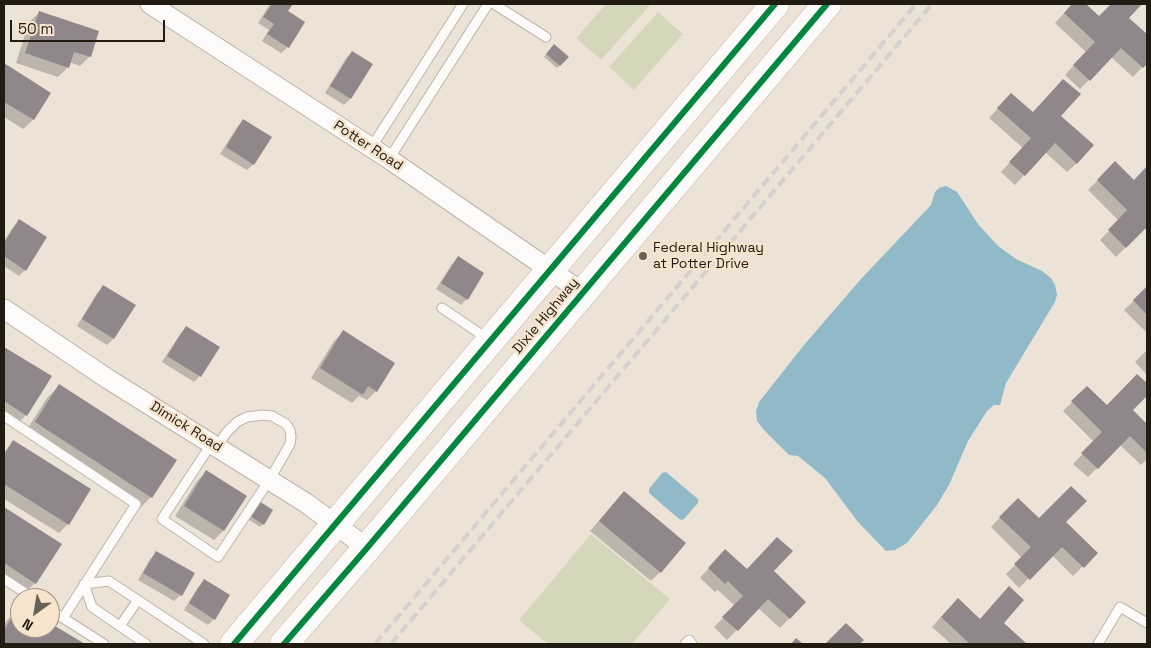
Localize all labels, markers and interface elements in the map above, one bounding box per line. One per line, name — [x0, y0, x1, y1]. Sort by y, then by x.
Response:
scale bar — [12, 10, 168, 42]
text: 50 m — [18, 19, 53, 38]
street label: Potter Road — [330, 117, 406, 175]
place label: Federal Highway at Potter Drive — [653, 240, 764, 272]
marker: Federal Highway at Potter Drive — [637, 250, 649, 262]
street label: Dixie Highway — [509, 275, 583, 357]
street label: Dimick Road — [147, 398, 225, 456]
north arrow — [10, 588, 60, 638]
text: N — [19, 615, 36, 635]

